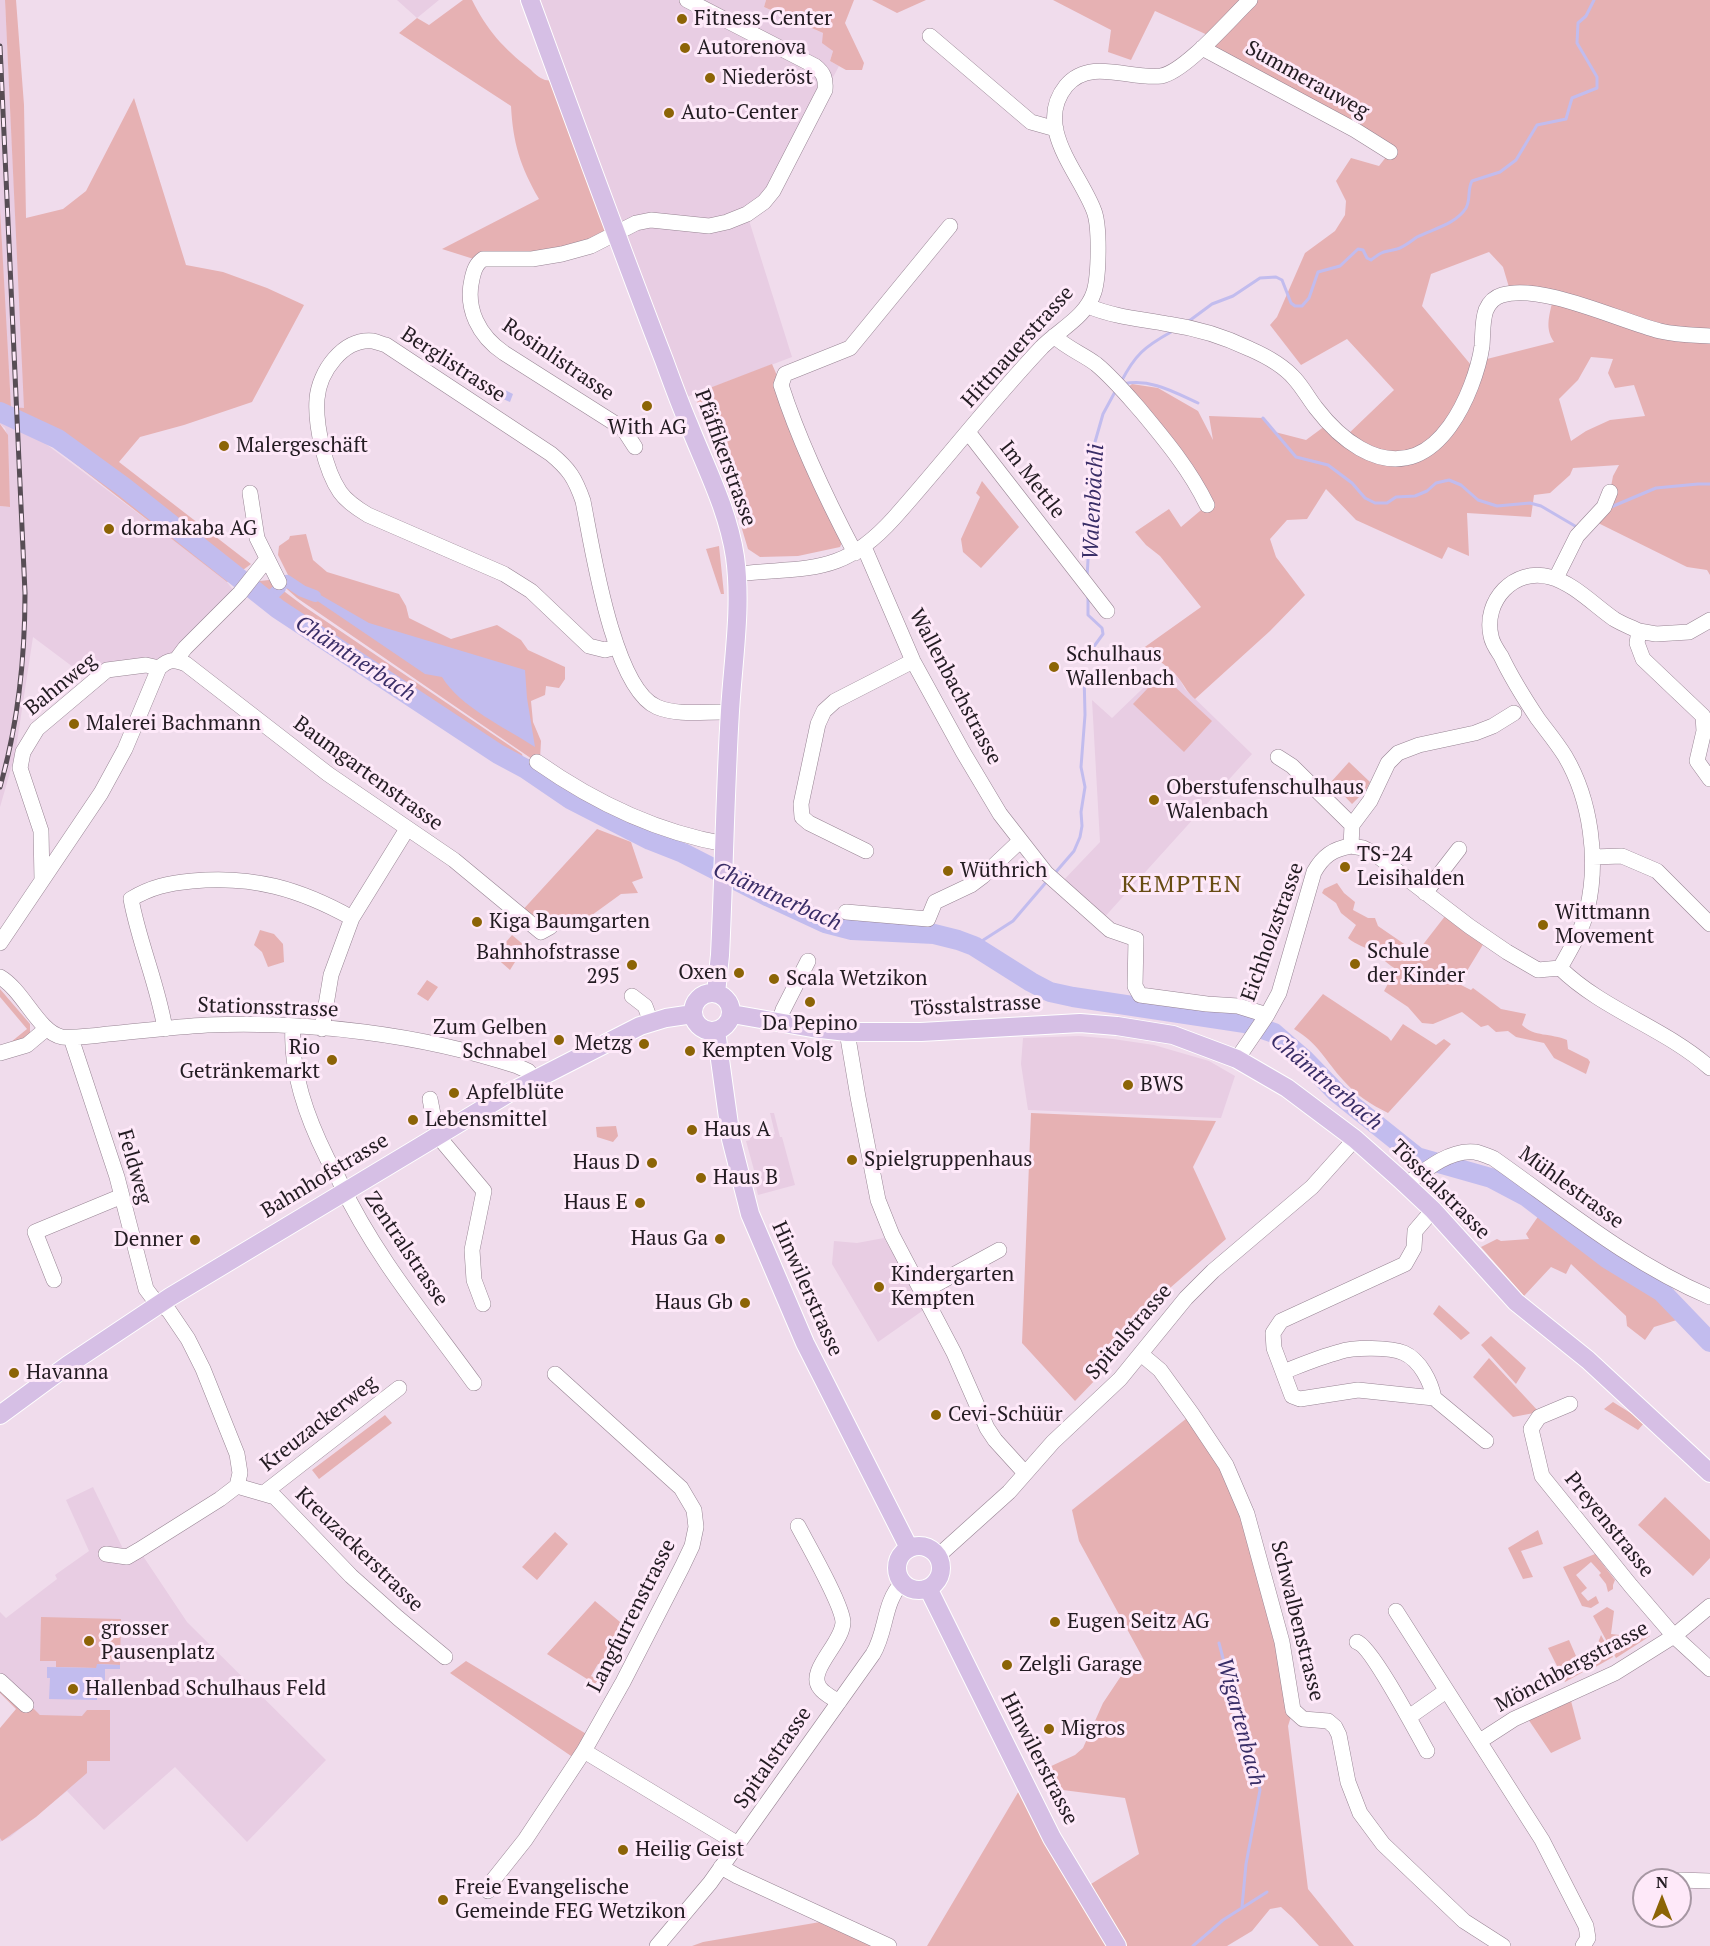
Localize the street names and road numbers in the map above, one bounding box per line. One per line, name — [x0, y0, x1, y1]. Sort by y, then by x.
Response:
street label: Summerauweg — [1241, 36, 1373, 124]
street label: Hittnauerstrasse — [957, 281, 1079, 413]
street label: Rosinlistrasse — [497, 313, 619, 407]
street label: Berglistrasse — [396, 322, 510, 408]
street label: Pfäffikerstrasse — [689, 386, 761, 530]
street label: Im Mettle — [994, 436, 1070, 524]
street label: Wallenbachstrasse — [903, 605, 1007, 769]
street label: Bahnweg — [20, 648, 102, 722]
street label: Baumgartenstrasse — [288, 711, 448, 837]
street label: Eichholzstrasse — [1236, 859, 1310, 1005]
street label: Tösstalstrasse — [910, 990, 1042, 1022]
street label: Stationsstrasse — [197, 993, 339, 1023]
street label: Feldweg — [111, 1127, 157, 1207]
street label: Bahnhofstrasse — [257, 1128, 393, 1224]
street label: Tösstalstrasse — [1385, 1135, 1495, 1245]
street label: Mühlestrasse — [1514, 1141, 1628, 1235]
street label: Zentralstrasse — [359, 1187, 453, 1311]
street label: Hinwilerstrasse — [766, 1218, 848, 1360]
street label: Spitalstrasse — [1081, 1279, 1177, 1385]
street label: Kreuzackerweg — [256, 1371, 382, 1477]
street label: Preyenstrasse — [1559, 1467, 1659, 1583]
street label: Kreuzackerstrasse — [290, 1482, 428, 1618]
street label: Langfurrenstrasse — [583, 1535, 681, 1697]
street label: Schwalbenstrasse — [1265, 1538, 1329, 1704]
street label: Mönchbergstrasse — [1491, 1616, 1653, 1718]
street label: Hinwilerstrasse — [995, 1689, 1083, 1829]
street label: Spitalstrasse — [729, 1702, 817, 1814]

